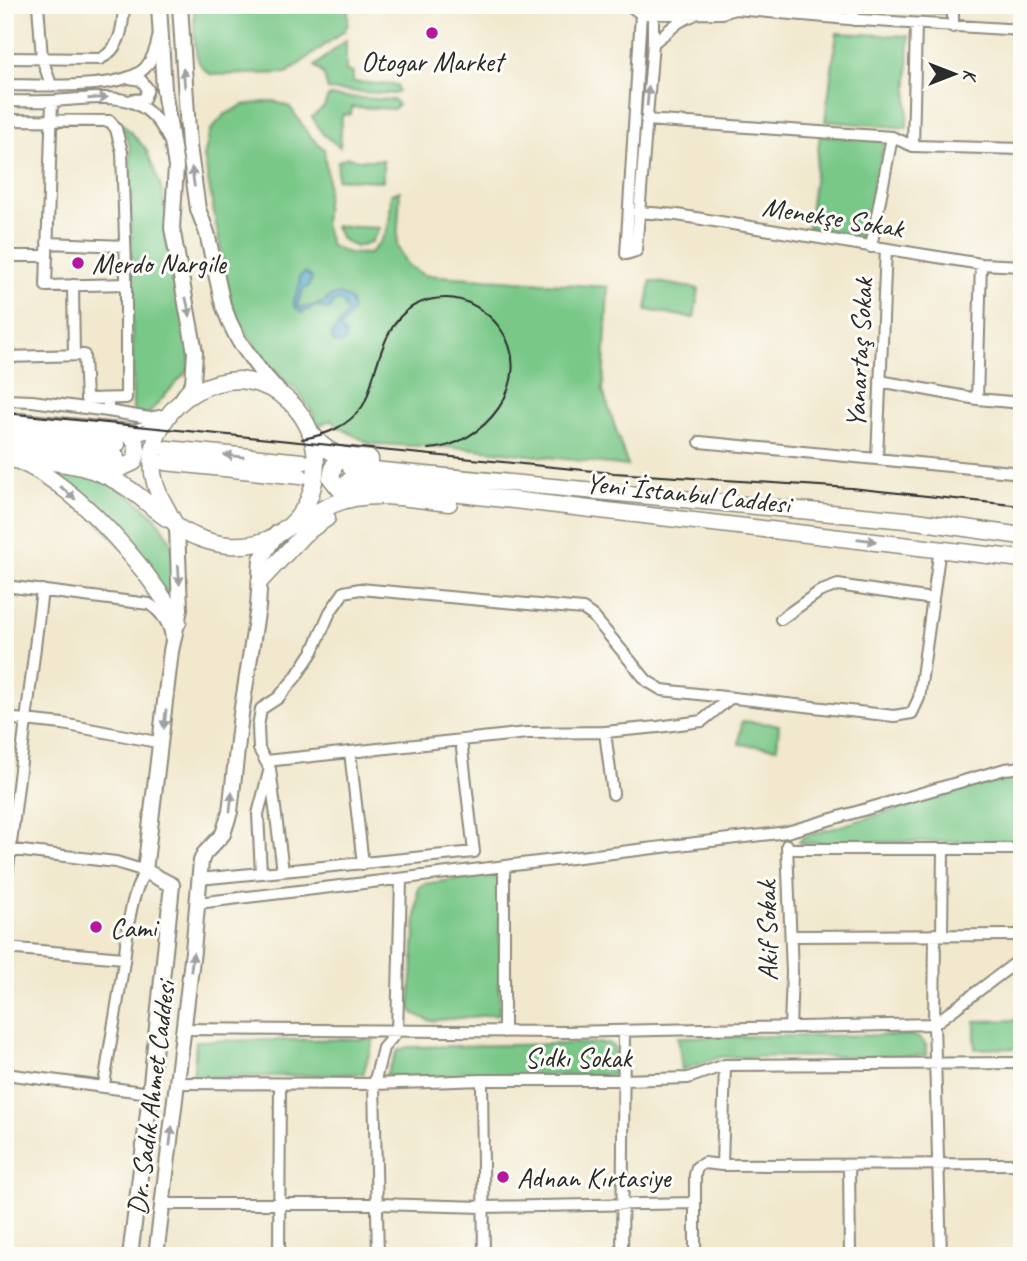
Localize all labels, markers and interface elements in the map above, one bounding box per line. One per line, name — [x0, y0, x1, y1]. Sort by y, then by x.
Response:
marker: Otogar Market — [424, 25, 440, 41]
north arrow — [918, 38, 988, 108]
place label: Otogar Market — [361, 44, 507, 79]
one-way arrow — [178, 66, 189, 88]
text: K — [958, 69, 982, 83]
one-way arrow — [643, 84, 654, 106]
one-way arrow — [87, 92, 109, 103]
one-way arrow — [187, 166, 198, 188]
street label: Menekşe Sokak — [760, 189, 908, 246]
place label: Merdo Nargile — [92, 246, 228, 281]
marker: Merdo Nargile — [70, 255, 86, 271]
street label: Yanartaş Sokak — [838, 275, 881, 429]
one-way arrow — [183, 296, 194, 318]
one-way arrow — [223, 450, 245, 461]
street label: Yeni İstanbul Caddesi — [584, 465, 796, 522]
one-way arrow — [59, 485, 77, 501]
one-way arrow — [856, 534, 878, 545]
one-way arrow — [173, 564, 184, 586]
one-way arrow — [159, 708, 170, 730]
one-way arrow — [226, 791, 237, 813]
street label: Akif Sokak — [749, 878, 785, 981]
place label: Cami — [110, 910, 160, 945]
marker: Cami — [88, 919, 104, 935]
one-way arrow — [186, 950, 197, 972]
street label: Dr. Sadık Ahmet Caddesi — [119, 975, 183, 1217]
street label: Sıdkı Sokak — [525, 1040, 633, 1075]
one-way arrow — [165, 1125, 176, 1147]
place label: Adnan Kırtasiye — [517, 1160, 672, 1195]
marker: Adnan Kırtasiye — [495, 1169, 511, 1185]

